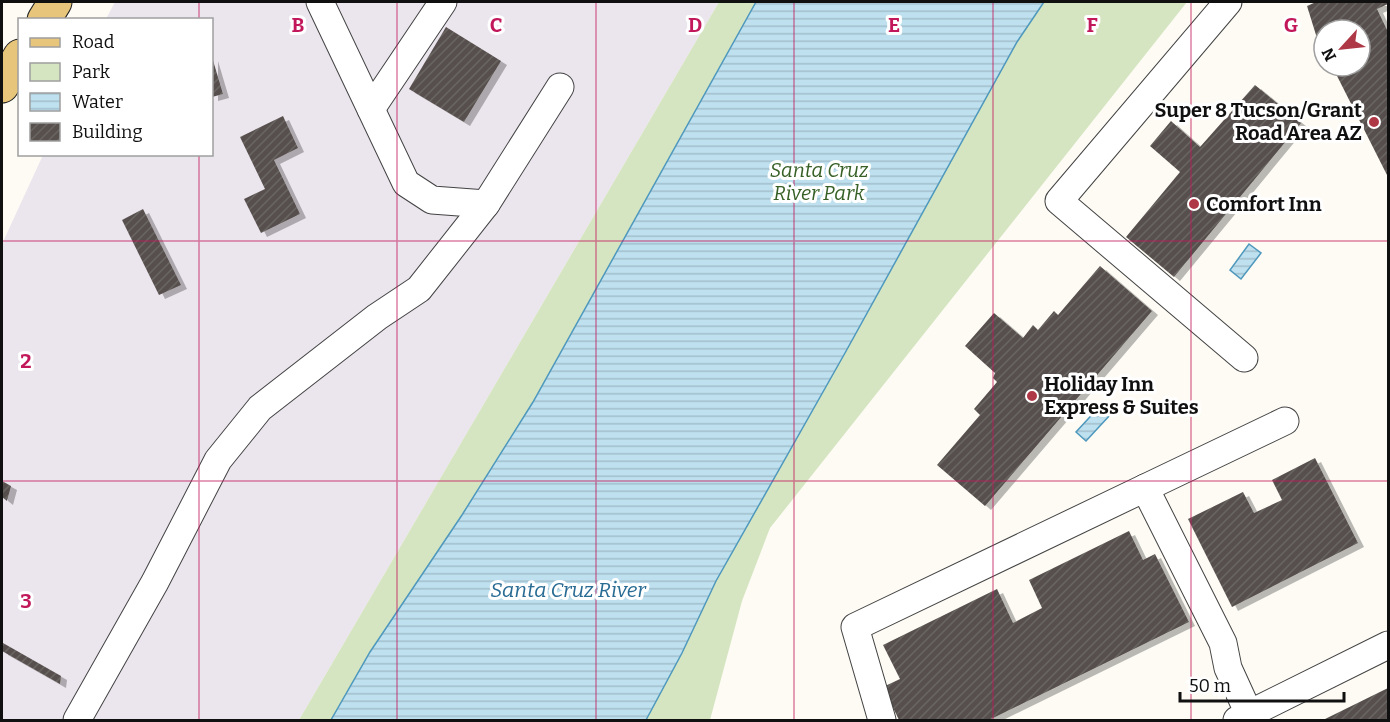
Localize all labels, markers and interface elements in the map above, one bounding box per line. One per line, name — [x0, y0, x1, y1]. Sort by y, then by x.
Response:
text: B — [292, 13, 305, 37]
text: C — [490, 13, 502, 37]
text: D — [688, 13, 702, 37]
text: E — [888, 13, 900, 37]
text: F — [1086, 13, 1098, 37]
text: G — [1284, 13, 1298, 37]
legend — [18, 18, 213, 156]
north arrow — [1312, 18, 1372, 78]
text: Road — [72, 31, 115, 53]
text: N — [1318, 45, 1340, 64]
text: Park — [72, 61, 111, 83]
text: Water — [72, 91, 123, 113]
place label: Super 8 Tucson/Grant Road Area AZ — [1155, 98, 1362, 145]
marker: Super 8 Tucson/Grant Road Area AZ — [1367, 115, 1381, 129]
text: Building — [72, 121, 143, 143]
park label: Santa Cruz River Park — [770, 158, 869, 205]
place label: Comfort Inn — [1206, 192, 1322, 216]
marker: Comfort Inn — [1187, 197, 1201, 211]
text: 2 — [20, 349, 32, 373]
place label: Holiday Inn Express & Suites — [1044, 372, 1199, 419]
marker: Holiday Inn Express & Suites — [1025, 389, 1039, 403]
water label: Santa Cruz River — [490, 577, 647, 603]
text: 3 — [20, 589, 32, 613]
scale bar — [1180, 665, 1344, 703]
text: 50 m — [1189, 675, 1231, 697]

